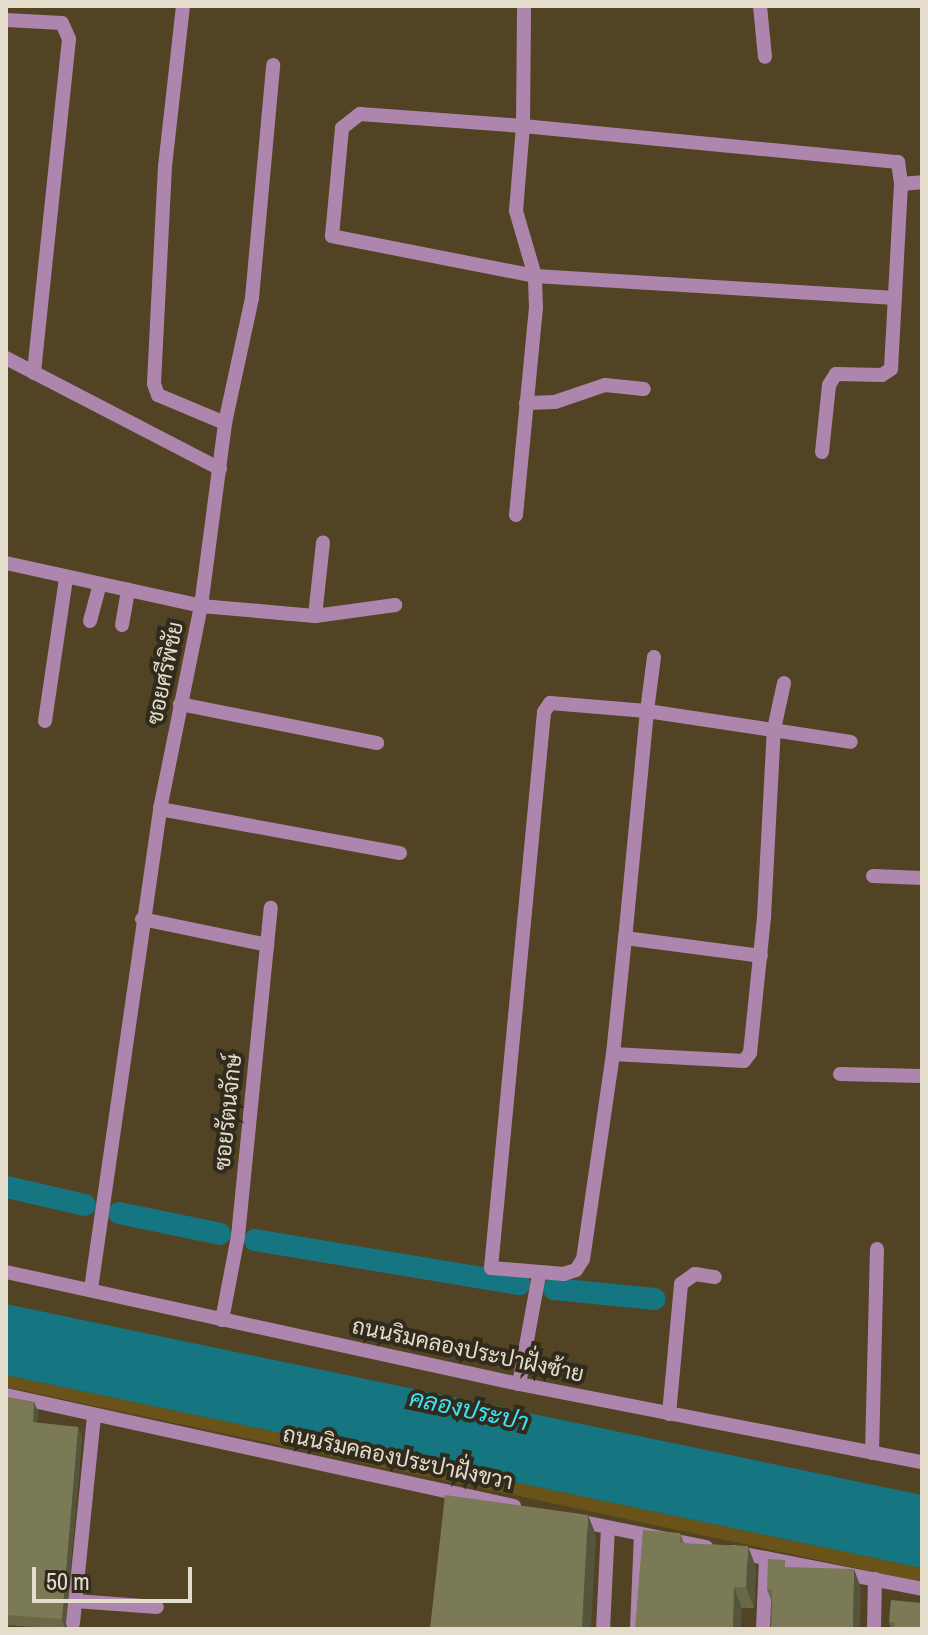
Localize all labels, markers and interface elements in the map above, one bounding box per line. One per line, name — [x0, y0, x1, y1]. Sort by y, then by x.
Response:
street label: ซอยศรีพิชัย — [141, 619, 189, 727]
street label: ซอยรัตนจักษ์ — [209, 1053, 247, 1171]
street label: ถนนริมคลองประปาฝั่งซ้าย — [350, 1313, 586, 1387]
water label: คลองประปา — [407, 1383, 531, 1437]
street label: ถนนริมคลองประปาฝั่งขวา — [281, 1421, 515, 1495]
scale bar — [36, 1551, 196, 1601]
text: 50 m — [46, 1565, 90, 1597]

